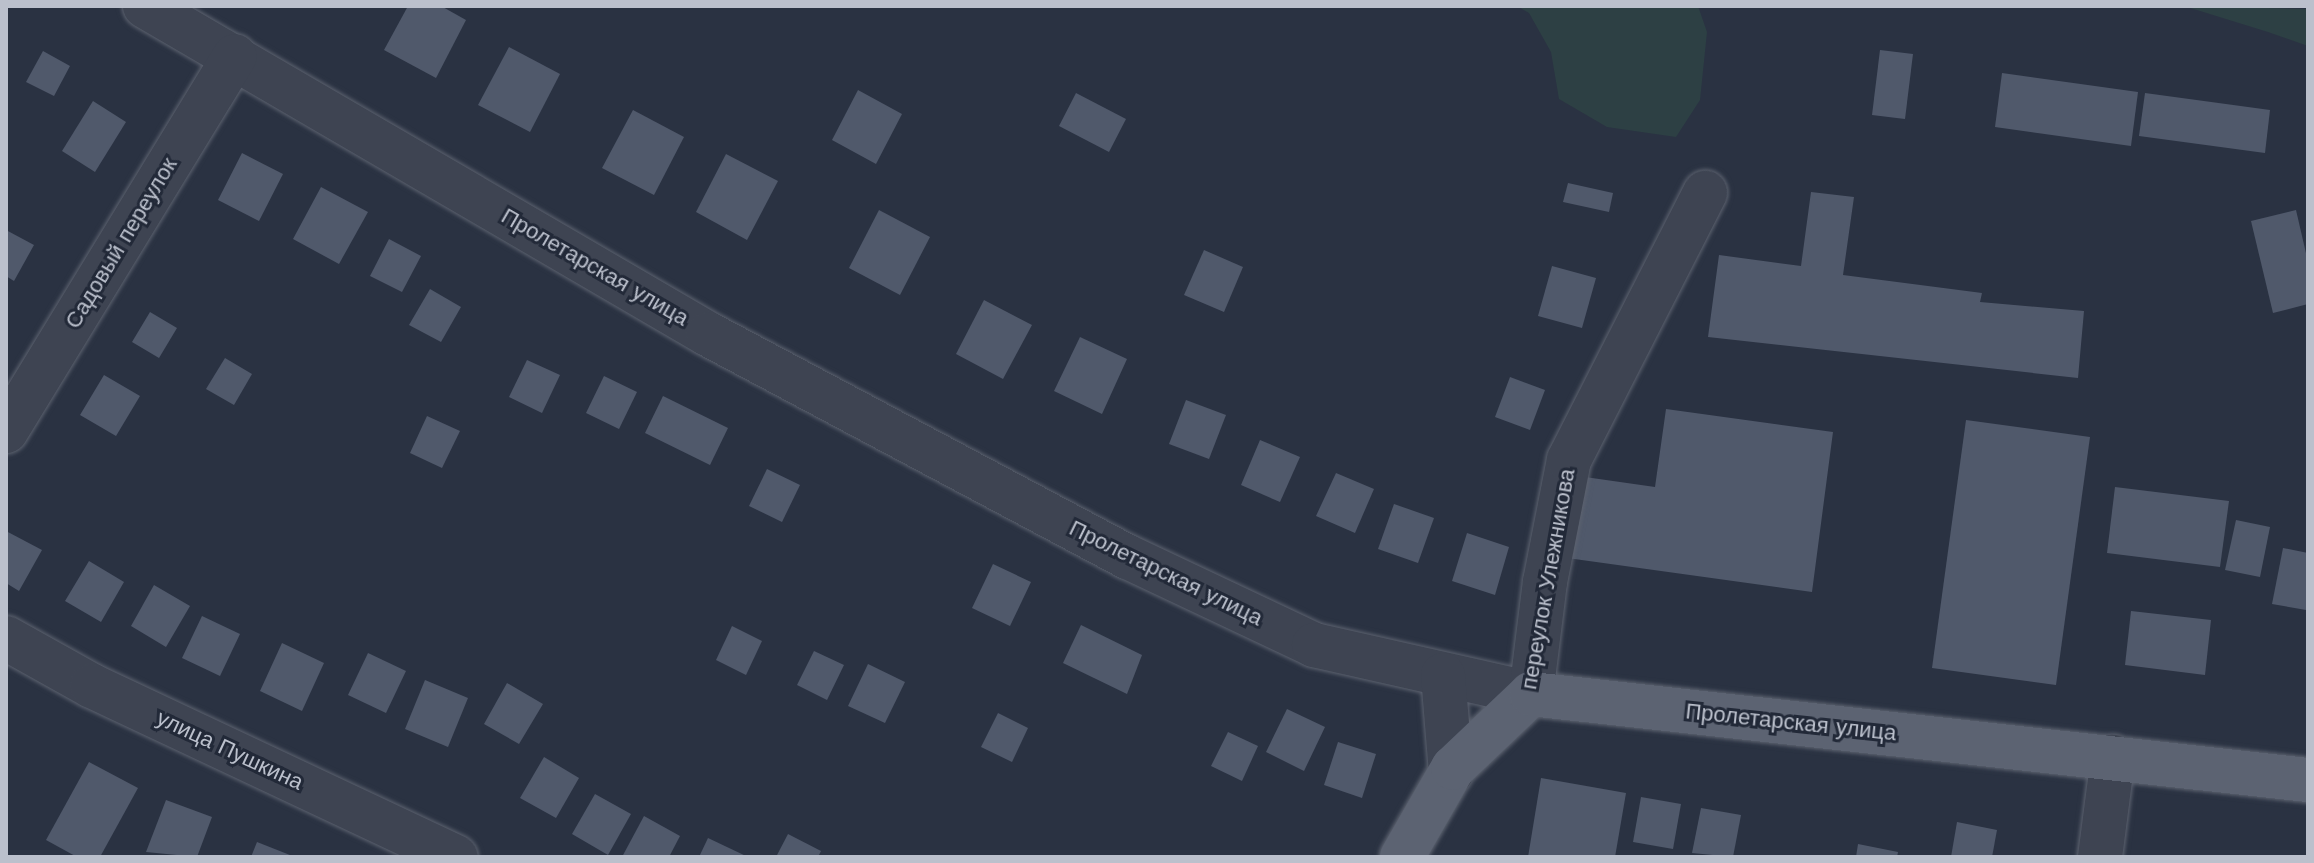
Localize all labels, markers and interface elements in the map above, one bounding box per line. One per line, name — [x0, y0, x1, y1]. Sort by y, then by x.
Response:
street label: Садовый переулок — [60, 153, 182, 333]
street label: Пролетарская улица — [497, 203, 693, 331]
street label: переулок Улежникова — [1516, 467, 1580, 691]
street label: Пролетарская улица — [1065, 515, 1267, 631]
street label: Пролетарская улица — [1684, 698, 1898, 746]
street label: улица Пушкина — [152, 704, 308, 796]

